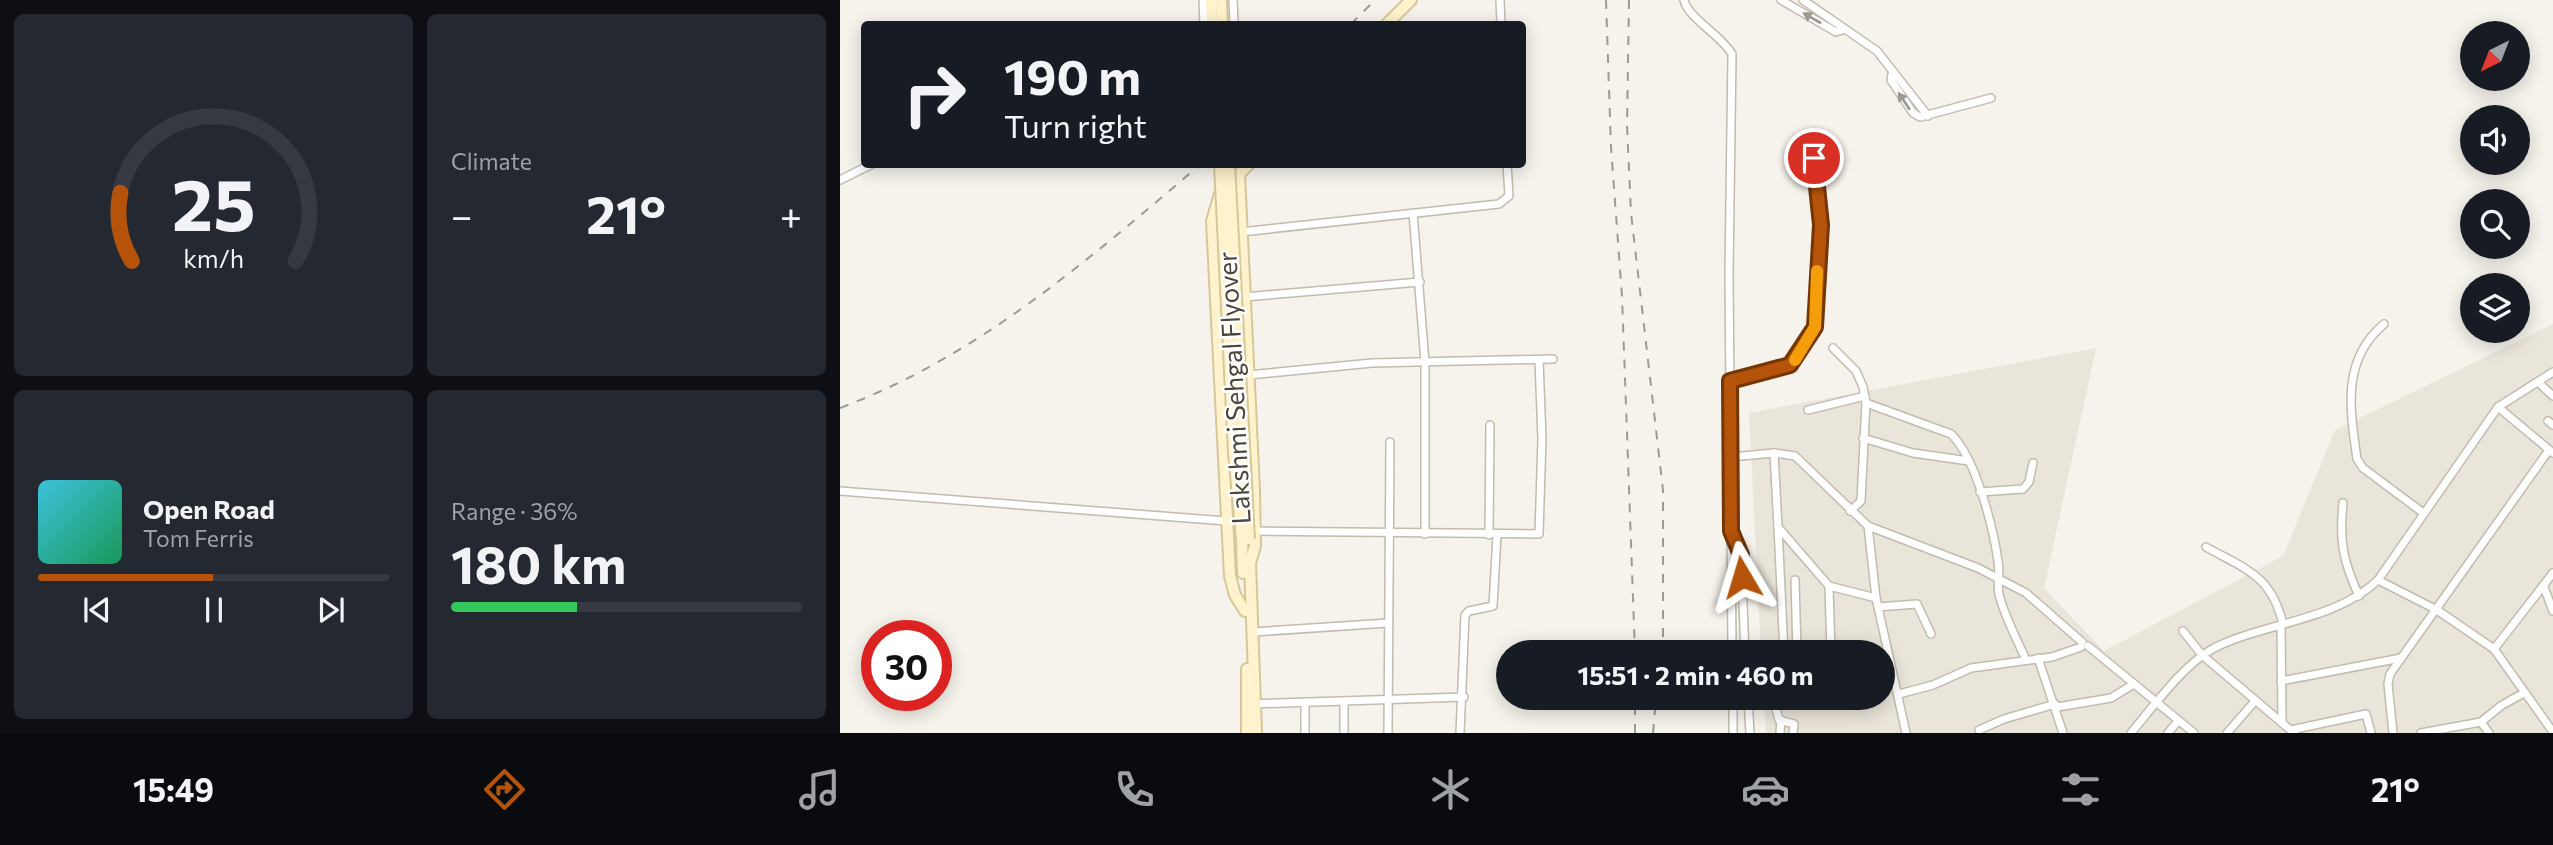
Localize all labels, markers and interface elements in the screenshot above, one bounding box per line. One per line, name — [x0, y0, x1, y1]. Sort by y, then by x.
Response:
one-way arrow — [1802, 11, 1821, 24]
north arrow — [2460, 21, 2530, 91]
map controls — [2460, 21, 2530, 343]
text: 190 m — [1004, 45, 1141, 105]
icon: right — [889, 49, 980, 140]
one-way arrow — [1897, 92, 1911, 110]
text: Turn right — [1004, 105, 1147, 145]
button: sound — [2460, 105, 2530, 175]
pin — [1784, 128, 1844, 188]
icon: arrive — [1795, 139, 1833, 177]
text: Climate — [451, 147, 532, 175]
text: 25 — [172, 157, 255, 246]
text: 21° — [586, 181, 666, 245]
button: search — [2460, 189, 2530, 259]
text: − — [451, 191, 473, 238]
text: + — [780, 191, 802, 238]
text: km/h — [183, 243, 244, 273]
street label: Lakshmi Sehgal Flyover — [1210, 251, 1256, 525]
button: layers — [2460, 273, 2530, 343]
text: Open Road — [143, 493, 275, 524]
text: Range · 36% — [451, 497, 578, 525]
text: Tom Ferris — [143, 524, 254, 552]
text: 180 km — [451, 531, 626, 595]
position arrow — [1705, 540, 1779, 614]
icon: previous — [78, 591, 116, 629]
icon: pause — [195, 591, 233, 629]
icon: next — [312, 591, 350, 629]
speed limit sign: 30 — [861, 620, 952, 711]
text: 15:51 · 2 min · 460 m — [1578, 659, 1814, 690]
icon: directions — [480, 765, 529, 814]
icon: music — [795, 765, 844, 814]
icon: phone — [1110, 765, 1159, 814]
icon: climate — [1426, 765, 1475, 814]
icon: car — [1741, 765, 1790, 814]
icon: filters — [2056, 765, 2105, 814]
text: 15:49 — [133, 769, 214, 809]
text: 21° — [2371, 769, 2420, 809]

